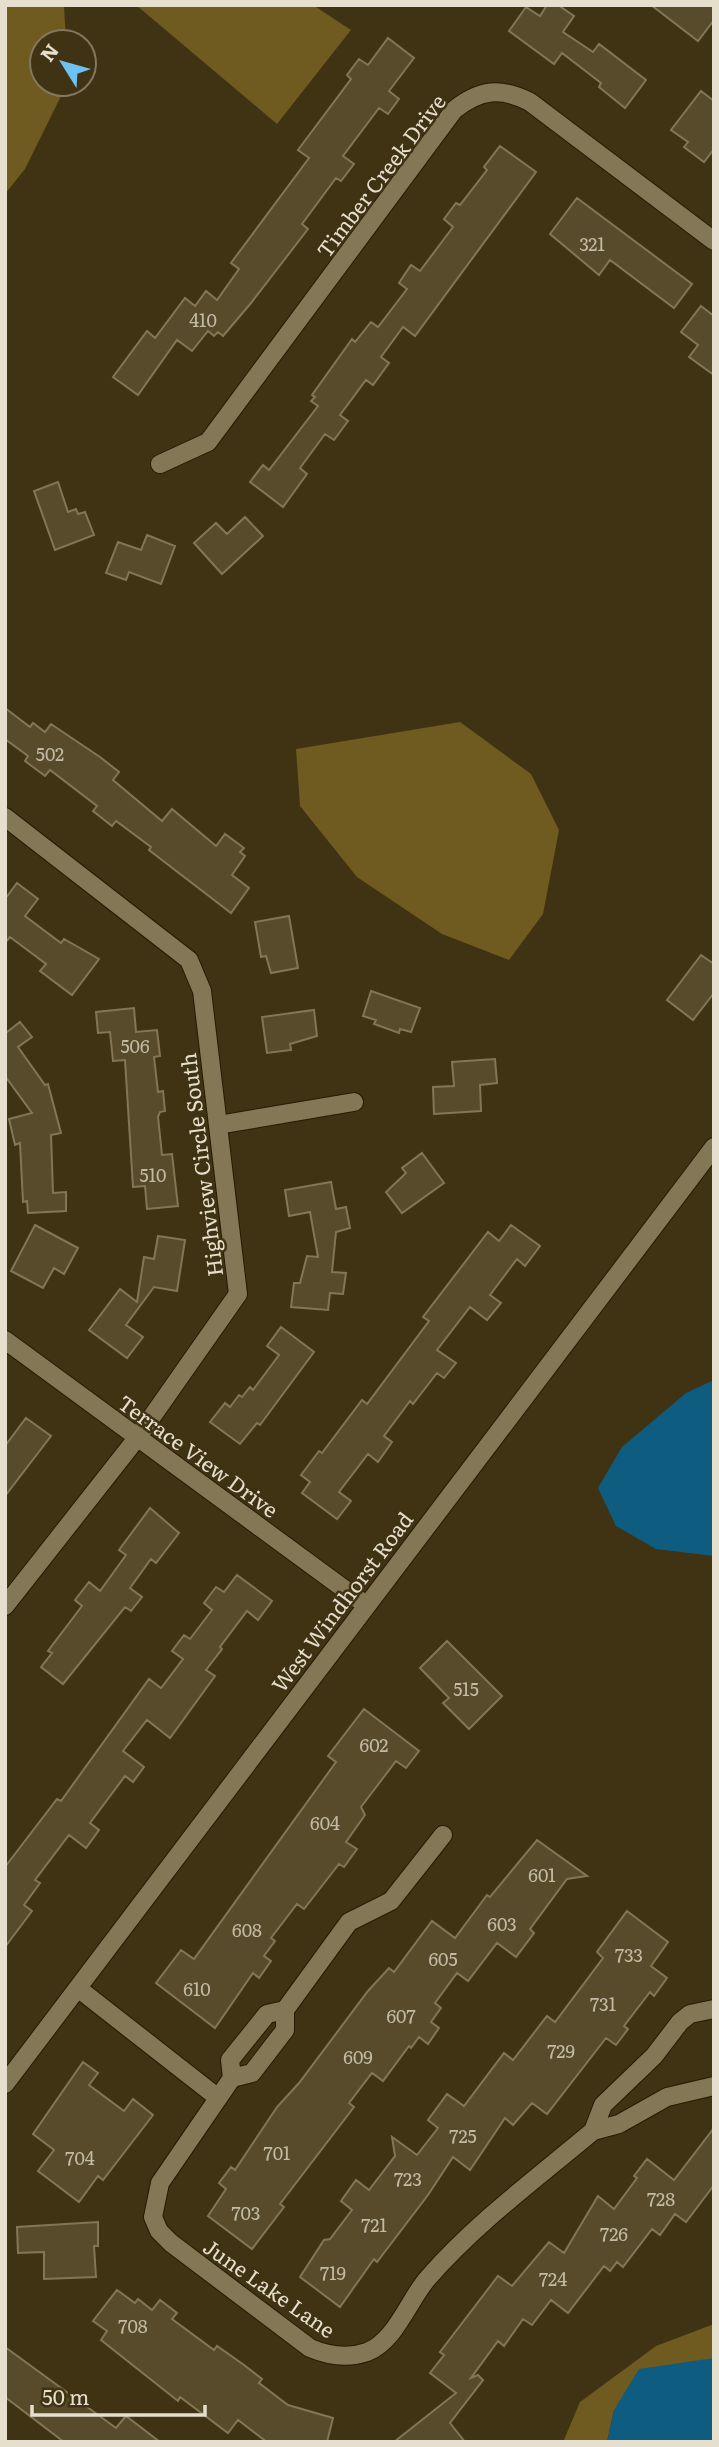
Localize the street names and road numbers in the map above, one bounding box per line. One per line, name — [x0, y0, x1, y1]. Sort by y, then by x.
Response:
street label: Timber Creek Drive — [308, 87, 452, 263]
street label: Highview Circle South — [171, 1051, 229, 1279]
street label: Terrace View Drive — [112, 1386, 286, 1524]
street label: West Windhorst Road — [263, 1504, 419, 1698]
street label: June Lake Lane — [198, 2230, 342, 2344]

